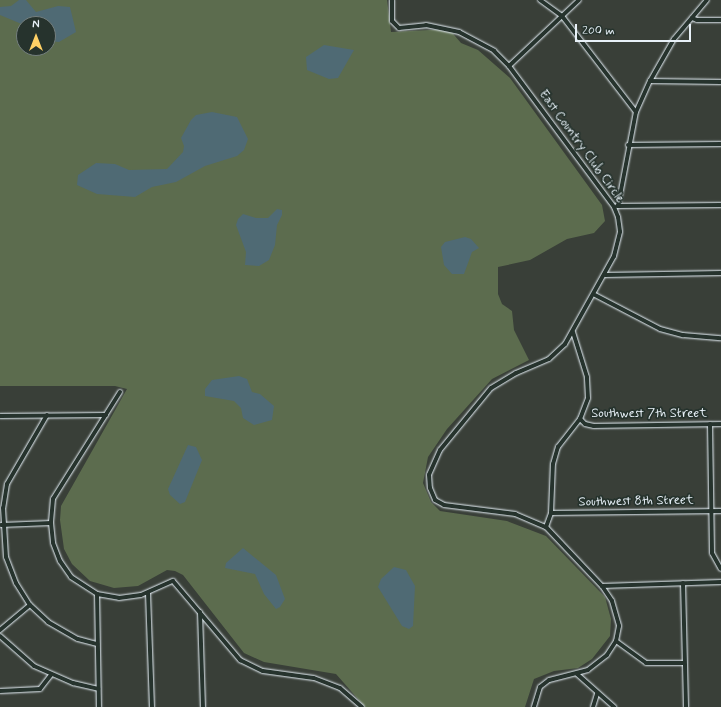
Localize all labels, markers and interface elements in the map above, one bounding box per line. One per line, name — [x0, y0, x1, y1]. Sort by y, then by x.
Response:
north arrow — [16, 16, 56, 56]
scale bar — [577, 16, 693, 42]
text: N — [32, 18, 40, 32]
text: 200 m — [582, 23, 615, 39]
street label: East Country Club Circle — [535, 87, 627, 207]
street label: Southwest 7th Street — [591, 406, 707, 422]
street label: Southwest 8th Street — [578, 493, 694, 511]

